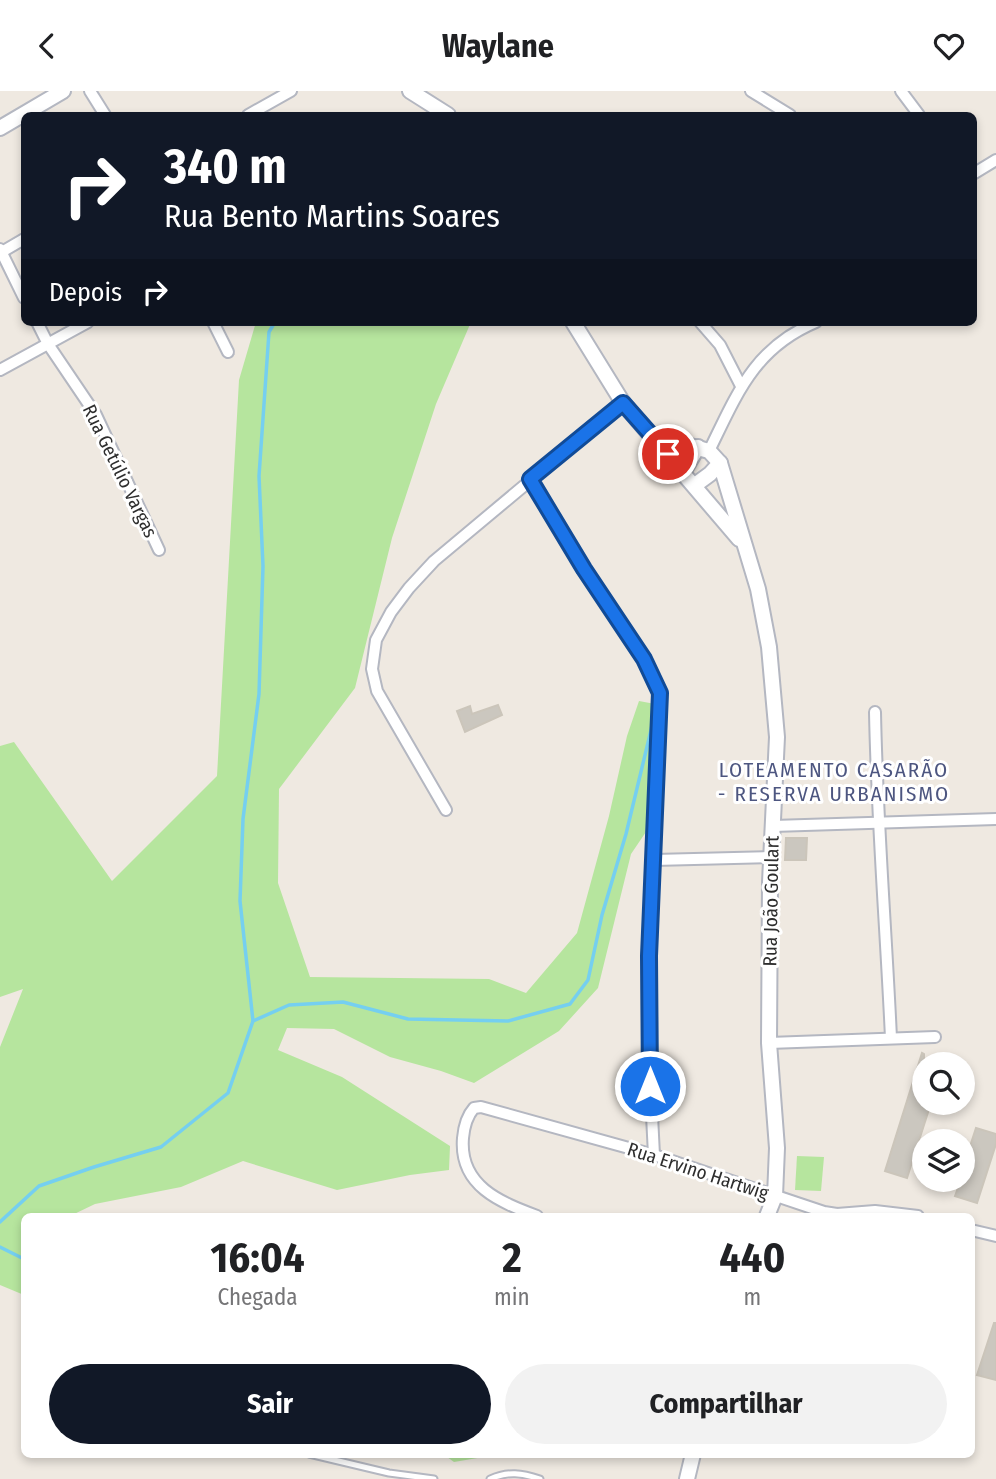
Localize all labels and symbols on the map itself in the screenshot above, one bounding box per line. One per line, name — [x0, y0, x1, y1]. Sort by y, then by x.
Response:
street label: Rua Getúlio Vargas — [78, 401, 162, 541]
pin — [638, 424, 698, 484]
district label: LOTEAMENTO CASARÃO - RESERVA URBANISMO — [718, 757, 950, 807]
street label: Rua João Goulart — [758, 835, 784, 967]
position arrow — [613, 1049, 687, 1123]
street label: Rua Ervino Hartwig — [625, 1137, 772, 1205]

